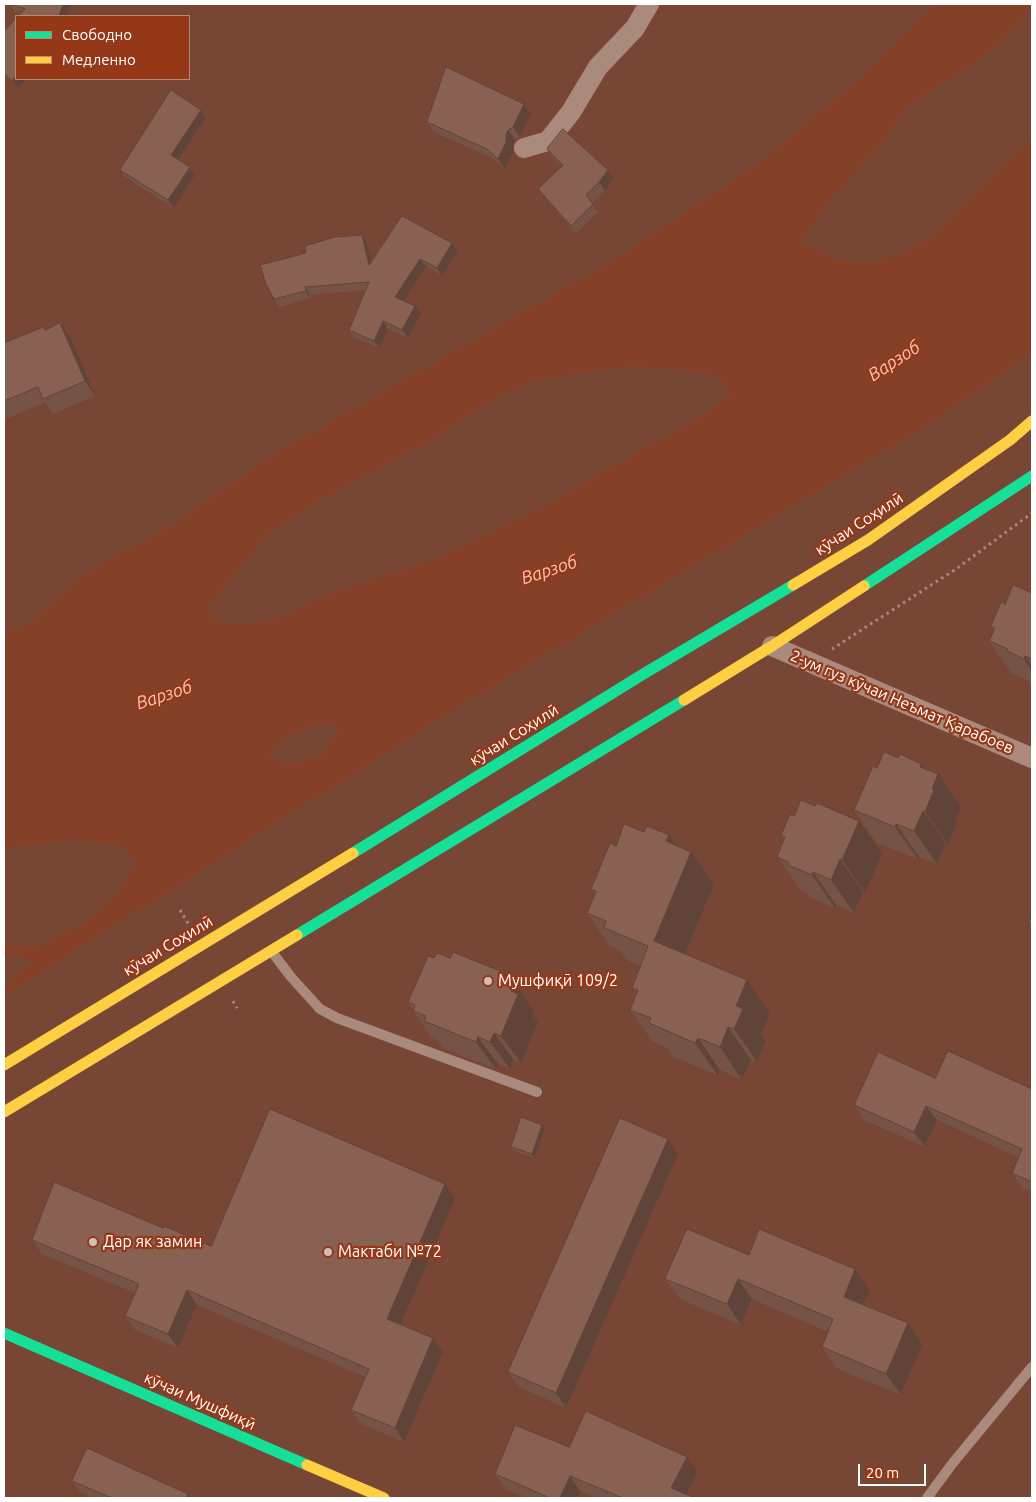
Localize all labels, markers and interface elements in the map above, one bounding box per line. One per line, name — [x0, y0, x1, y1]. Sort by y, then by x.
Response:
legend — [15, 15, 190, 80]
text: Свободно — [62, 26, 132, 43]
text: Медленно — [62, 51, 136, 68]
water label: Варзоб — [864, 336, 924, 386]
street label: кӯчаи Соҳилӣ — [811, 488, 907, 560]
water label: Варзоб — [518, 551, 580, 589]
street label: 2-ум гуз кӯчаи Неъмат Қарабоев — [787, 646, 1017, 758]
water label: Варзоб — [133, 676, 195, 714]
street label: кӯчаи Соҳилӣ — [466, 700, 562, 770]
street label: кӯчаи Соҳилӣ — [120, 912, 216, 980]
place label: Мушфиқӣ 109/2 — [498, 971, 618, 991]
marker: Мушфиқӣ 109/2 — [482, 975, 494, 987]
place label: Дар як замин — [103, 1232, 202, 1252]
marker: Дар як замин — [87, 1236, 99, 1248]
place label: Мактаби №72 — [338, 1242, 442, 1262]
marker: Мактаби №72 — [322, 1246, 334, 1258]
street label: кӯчаи Мушфиқӣ — [141, 1368, 259, 1434]
scale bar — [861, 1454, 928, 1486]
text: 20 m — [866, 1464, 899, 1481]

